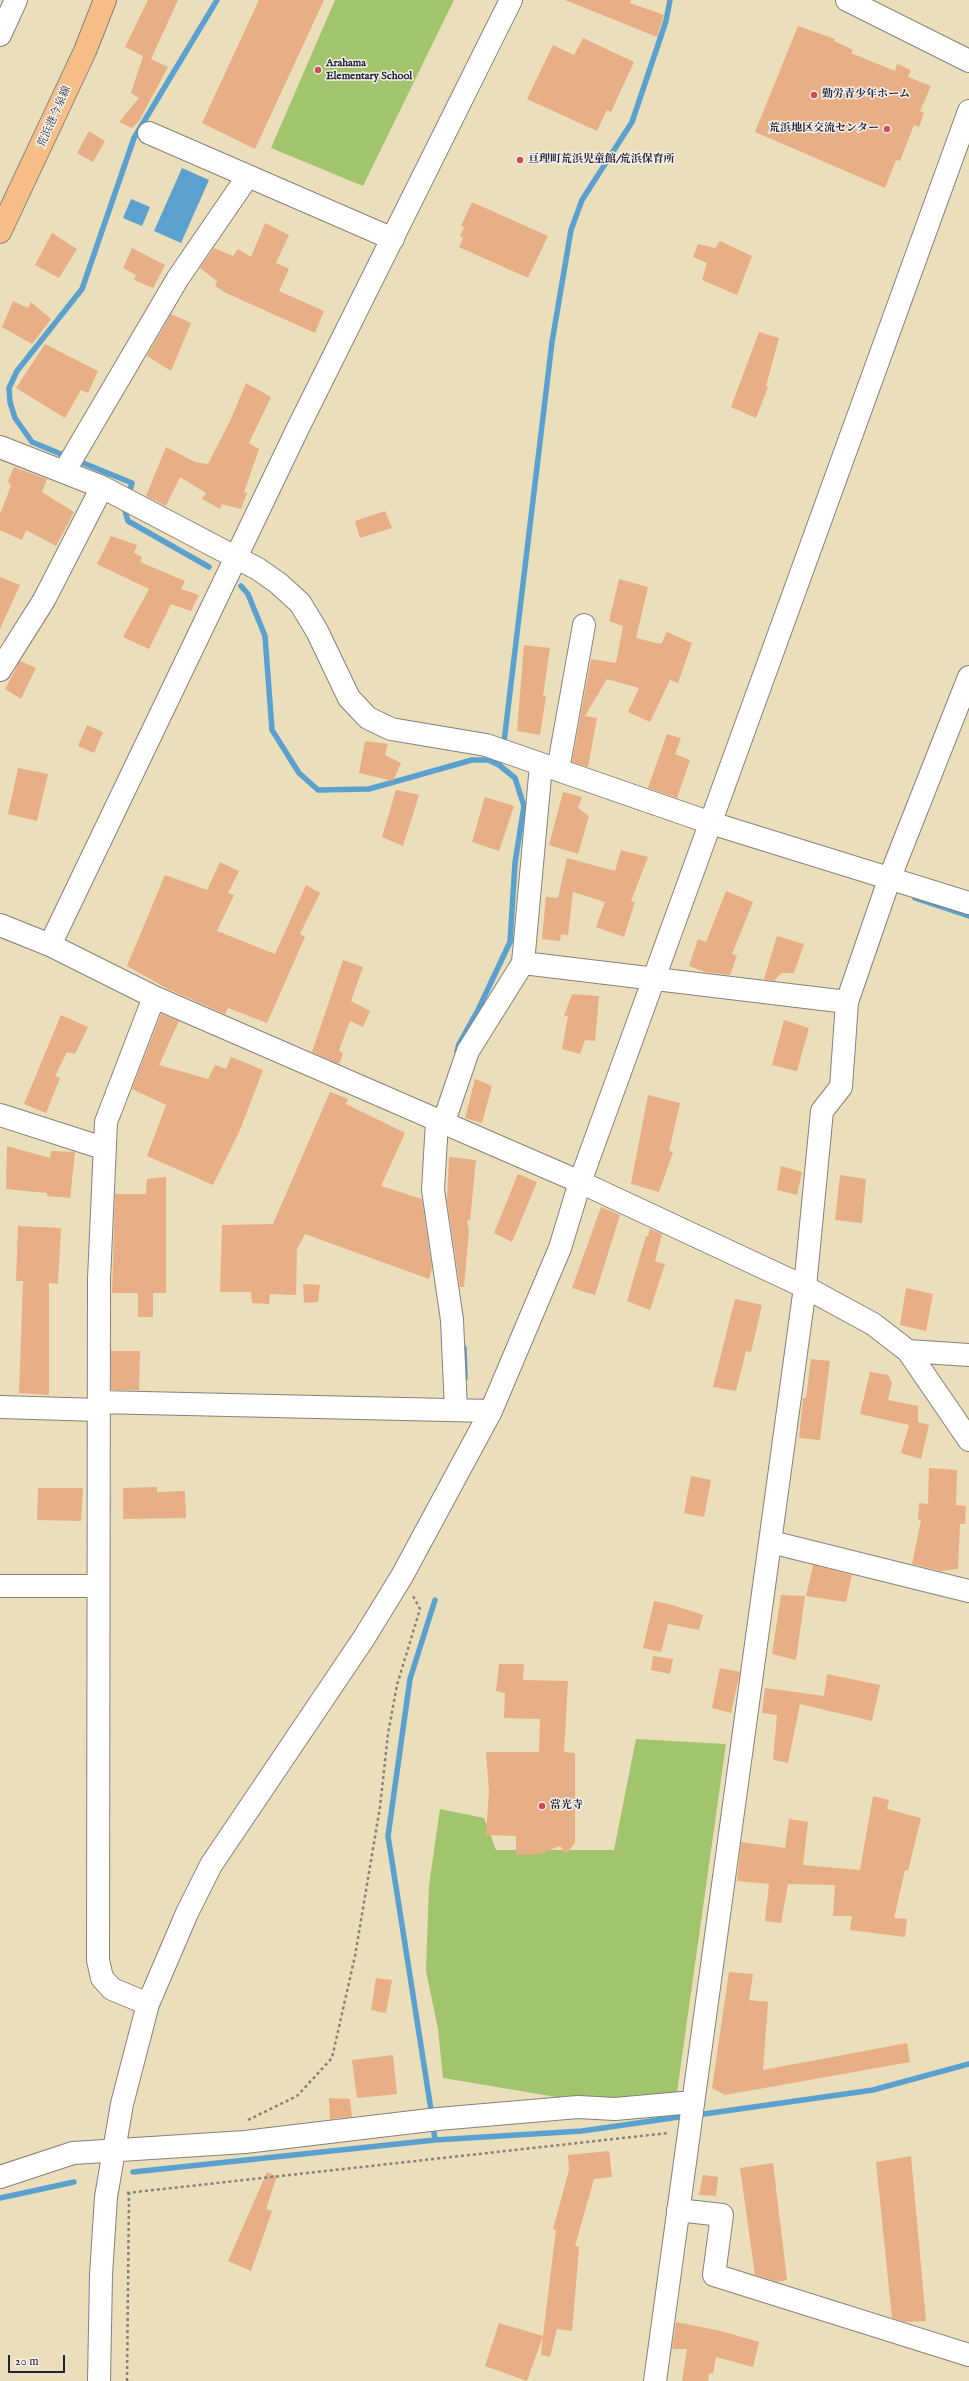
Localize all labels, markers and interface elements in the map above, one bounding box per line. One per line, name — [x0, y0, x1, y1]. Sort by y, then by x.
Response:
place label: Arahama Elementary School — [326, 57, 412, 83]
marker: Arahama Elementary School — [313, 65, 323, 75]
street label: 荒浜港今泉線 — [36, 84, 74, 150]
place label: 勤労青少年ホーム — [822, 88, 910, 102]
marker: 勤労青少年ホーム — [809, 90, 819, 100]
place label: 荒浜地区交流センター — [769, 122, 879, 136]
marker: 荒浜地区交流センター — [882, 124, 892, 134]
place label: 亘理町荒浜児童館/荒浜保育所 — [528, 153, 675, 167]
marker: 亘理町荒浜児童館/荒浜保育所 — [515, 155, 525, 165]
place label: 當光寺 — [550, 1799, 583, 1813]
marker: 當光寺 — [537, 1801, 547, 1811]
scale bar — [10, 2347, 67, 2373]
text: 20 m — [15, 2354, 38, 2369]

